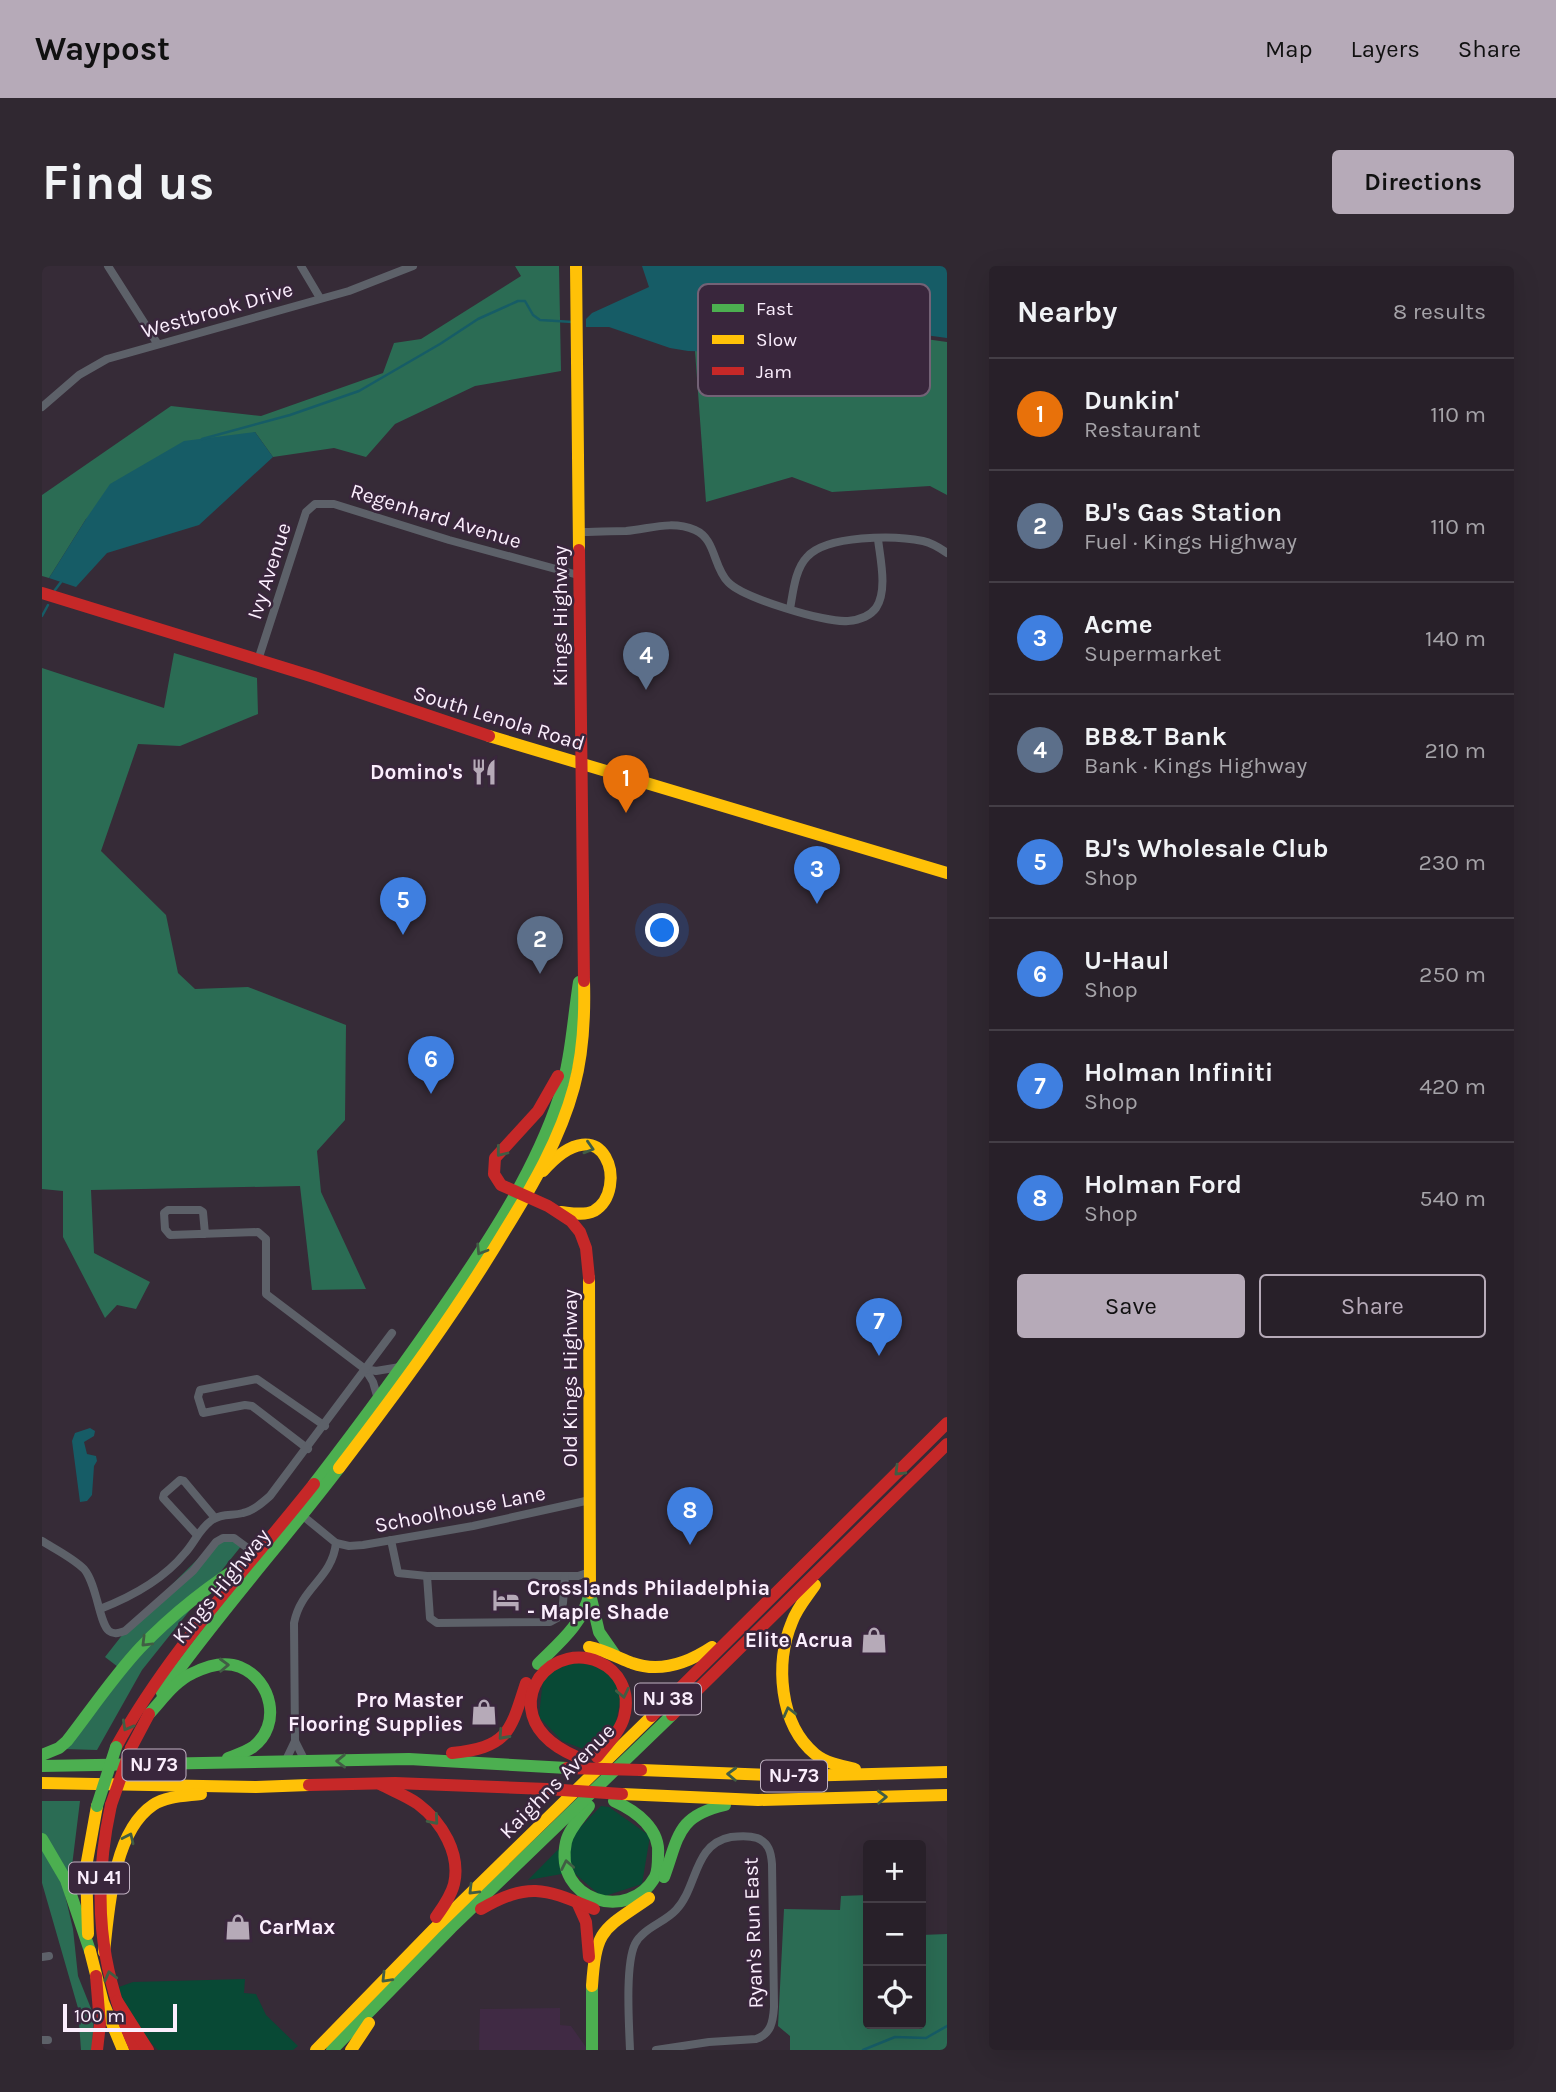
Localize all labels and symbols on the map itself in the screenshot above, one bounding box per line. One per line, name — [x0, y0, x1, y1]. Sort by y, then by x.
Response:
street label: Westbrook Drive — [138, 277, 296, 343]
legend — [698, 284, 930, 396]
text: Fast — [756, 298, 793, 320]
text: Slow — [756, 329, 797, 351]
text: Jam — [756, 361, 792, 383]
street label: Regenhard Avenue — [348, 479, 524, 553]
street label: Ivy Avenue — [242, 520, 296, 622]
street label: Kings Highway — [548, 545, 572, 686]
pin: 4 — [623, 632, 669, 690]
street label: South Lenola Road — [410, 681, 588, 755]
pin: 1 — [603, 755, 649, 813]
restaurant icon: Domino's — [469, 757, 499, 787]
place label: Domino's — [370, 760, 463, 784]
pin: 3 — [794, 846, 840, 904]
pin: 5 — [380, 877, 426, 935]
your location — [645, 913, 679, 947]
pin: 2 — [517, 916, 563, 974]
pin: 6 — [408, 1036, 454, 1094]
one-way arrow — [583, 1140, 595, 1155]
one-way arrow — [496, 1144, 509, 1156]
one-way arrow — [476, 1243, 489, 1256]
street label: Old Kings Highway — [558, 1289, 582, 1467]
pin: 7 — [856, 1298, 902, 1356]
one-way arrow — [894, 1463, 907, 1476]
street label: Schoolhouse Lane — [373, 1481, 547, 1537]
pin: 8 — [667, 1487, 713, 1545]
street label: Kings Highway — [167, 1524, 275, 1648]
place label: Crosslands Philadelphia - Maple Shade — [527, 1576, 770, 1624]
hotel icon: Crosslands Philadelphia - Maple Shade — [491, 1585, 521, 1615]
shop icon: Elite Acrua — [859, 1625, 889, 1655]
place label: Elite Acrua — [745, 1628, 853, 1652]
one-way arrow — [141, 1634, 154, 1647]
one-way arrow — [218, 1658, 229, 1673]
road number: NJ 38 — [635, 1684, 701, 1714]
one-way arrow — [615, 1687, 630, 1699]
place label: Pro Master Flooring Supplies — [288, 1688, 464, 1736]
shop icon: Pro Master Flooring Supplies — [469, 1697, 499, 1727]
one-way arrow — [783, 1706, 797, 1718]
street label: Kaighns Avenue — [494, 1718, 620, 1844]
one-way arrow — [122, 1719, 135, 1731]
one-way arrow — [499, 1727, 511, 1740]
road number: NJ 73 — [122, 1750, 186, 1780]
one-way arrow — [335, 1753, 346, 1768]
road number: NJ-73 — [761, 1760, 827, 1792]
one-way arrow — [726, 1767, 737, 1782]
one-way arrow — [877, 1789, 887, 1805]
one-way arrow — [426, 1812, 438, 1825]
one-way arrow — [121, 1833, 135, 1845]
street label: Ryan's Run East — [738, 1857, 768, 2009]
one-way arrow — [560, 1859, 575, 1871]
road number: NJ 41 — [69, 1862, 129, 1894]
one-way arrow — [469, 1881, 482, 1894]
shop icon: CarMax — [223, 1912, 253, 1942]
place label: CarMax — [259, 1915, 335, 1939]
one-way arrow — [104, 1970, 118, 1982]
one-way arrow — [382, 1970, 395, 1983]
scale bar — [63, 2001, 177, 2033]

